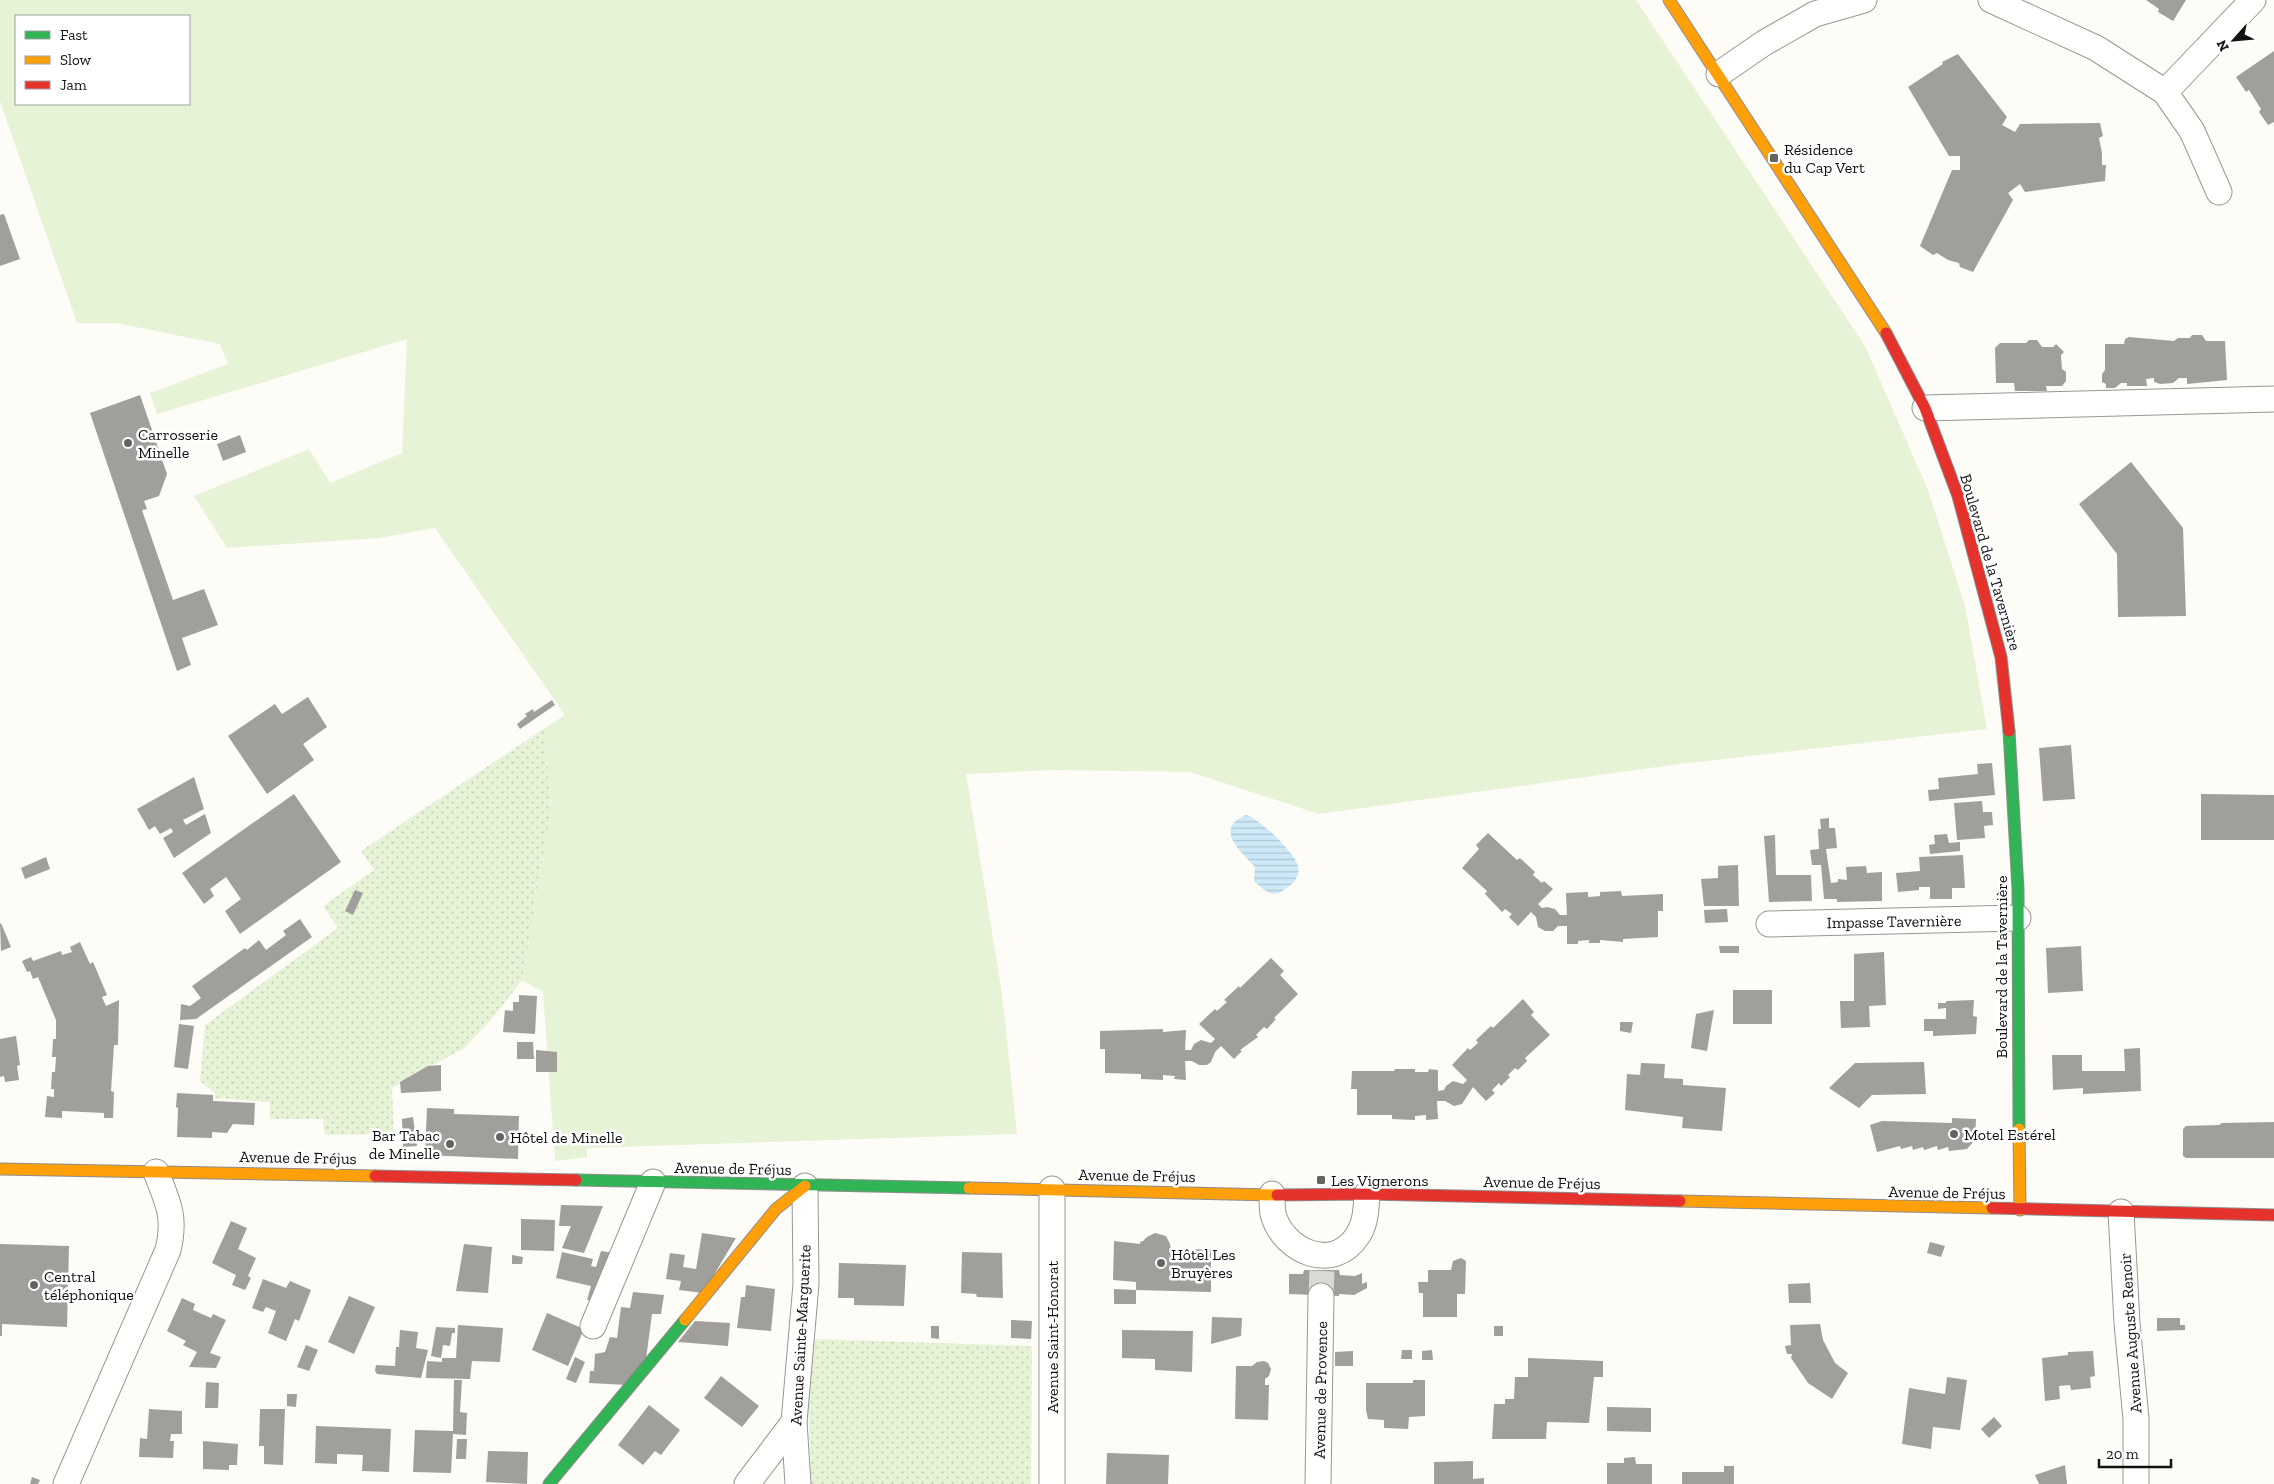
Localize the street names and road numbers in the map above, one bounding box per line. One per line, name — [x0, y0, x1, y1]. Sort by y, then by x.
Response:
street label: Boulevard de la Tavernière — [1956, 472, 2025, 653]
street label: Boulevard de la Tavernière — [1992, 876, 2011, 1058]
street label: Impasse Tavernière — [1826, 911, 1962, 932]
street label: Avenue de Fréjus — [239, 1147, 357, 1168]
street label: Avenue de Fréjus — [674, 1158, 792, 1179]
street label: Avenue de Fréjus — [1078, 1165, 1196, 1186]
street label: Avenue de Fréjus — [1483, 1172, 1601, 1193]
street label: Avenue de Fréjus — [1888, 1182, 2006, 1203]
street label: Avenue Sainte-Marguerite — [786, 1244, 815, 1426]
street label: Avenue Auguste Renoir — [2115, 1252, 2146, 1414]
street label: Avenue Saint-Honorat — [1043, 1260, 1062, 1414]
street label: Avenue de Provence — [1310, 1321, 1331, 1459]

